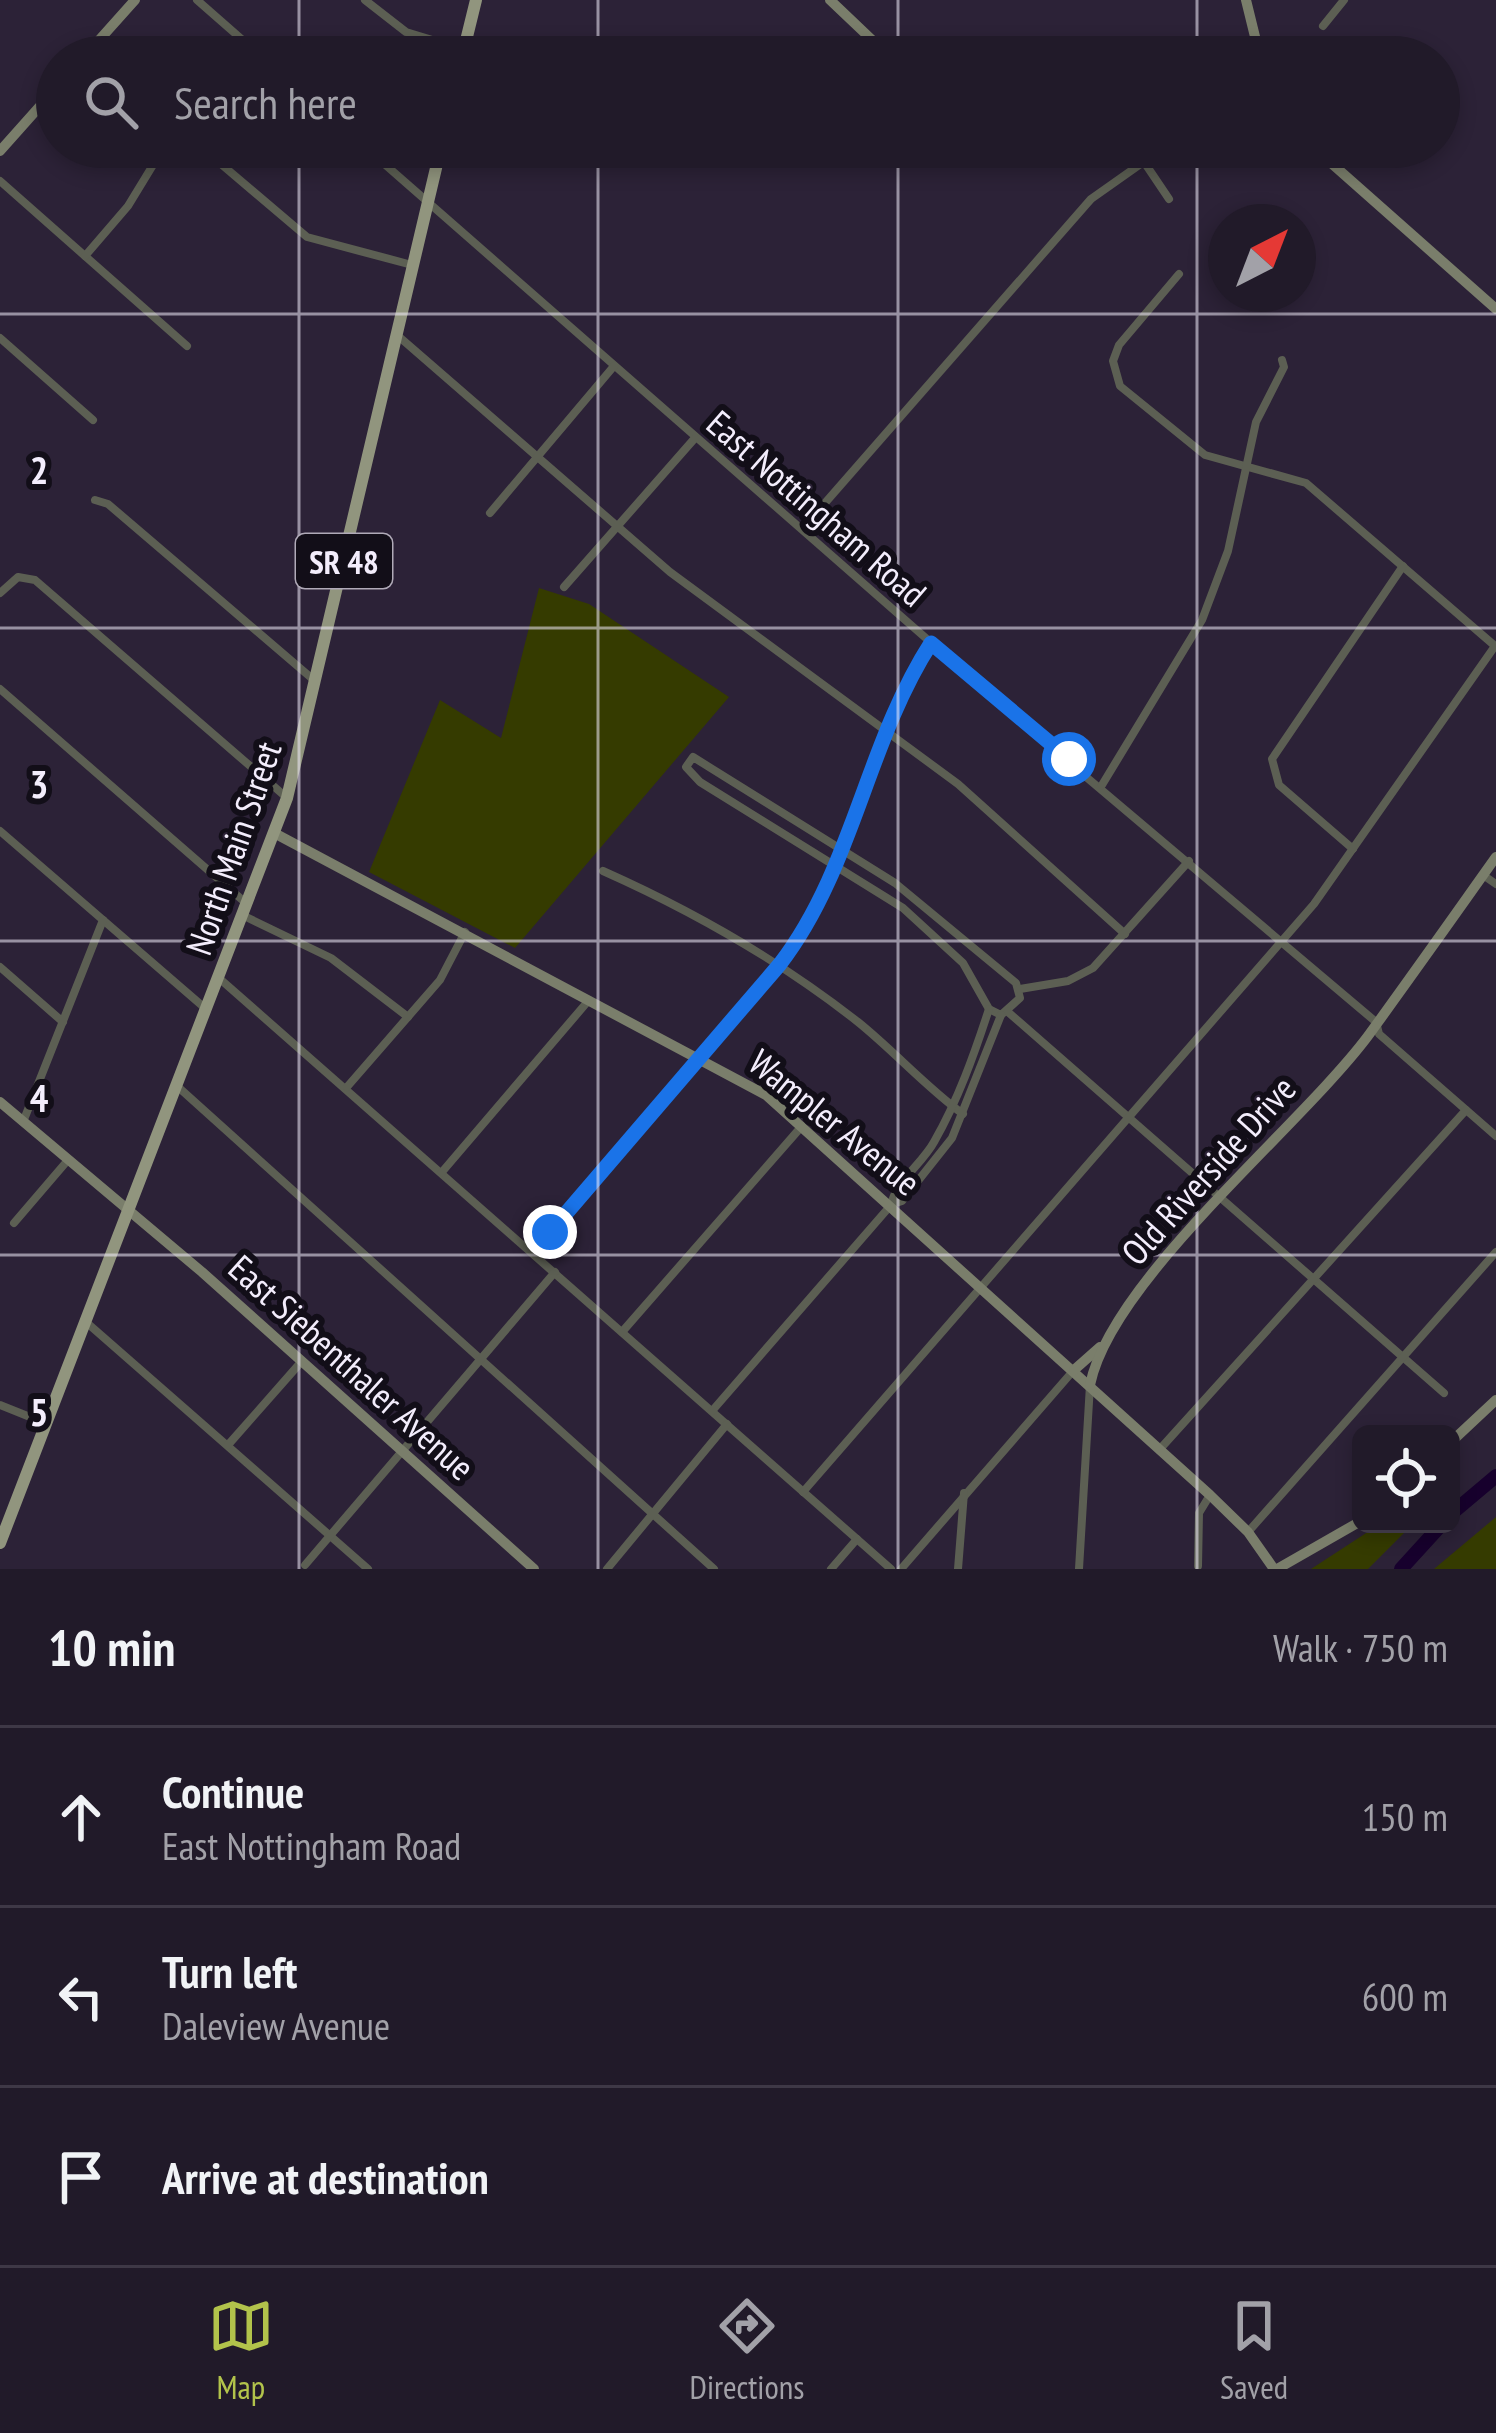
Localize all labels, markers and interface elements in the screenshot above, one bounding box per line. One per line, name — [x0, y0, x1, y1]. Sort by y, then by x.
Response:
search box — [36, 36, 1460, 168]
icon: search — [78, 69, 144, 135]
text: Search here — [174, 73, 357, 131]
north arrow — [1208, 204, 1316, 312]
street label: East Nottingham Road — [697, 400, 937, 616]
text: 2 — [30, 444, 48, 495]
road number: SR 48 — [296, 534, 392, 588]
route start — [1042, 732, 1096, 786]
street label: North Main Street — [175, 735, 291, 961]
text: 3 — [30, 758, 48, 809]
street label: Wampler Avenue — [740, 1039, 930, 1205]
street label: Old Riverside Drive — [1111, 1066, 1305, 1274]
text: 4 — [30, 1072, 49, 1123]
route end — [523, 1205, 577, 1259]
street label: East Siebenthaler Avenue — [219, 1244, 485, 1490]
text: 5 — [30, 1386, 48, 1437]
map controls — [1352, 1425, 1460, 1533]
button: locate — [1352, 1425, 1460, 1533]
text: 10 min — [48, 1614, 175, 1680]
text: Walk · 750 m — [1273, 1622, 1448, 1673]
text: Continue — [162, 1762, 304, 1820]
icon: ahead — [48, 1784, 114, 1850]
text: 150 m — [1362, 1791, 1448, 1842]
text: East Nottingham Road — [162, 1820, 461, 1871]
text: Turn left — [162, 1942, 297, 2000]
icon: left — [48, 1964, 114, 2030]
text: 600 m — [1362, 1971, 1448, 2022]
text: Daleview Avenue — [162, 2000, 390, 2051]
icon: arrive — [48, 2144, 114, 2210]
text: Arrive at destination — [162, 2148, 489, 2206]
tab: Map — [208, 2293, 274, 2408]
tab: Directions — [690, 2293, 804, 2408]
tab: Saved — [1220, 2293, 1288, 2408]

